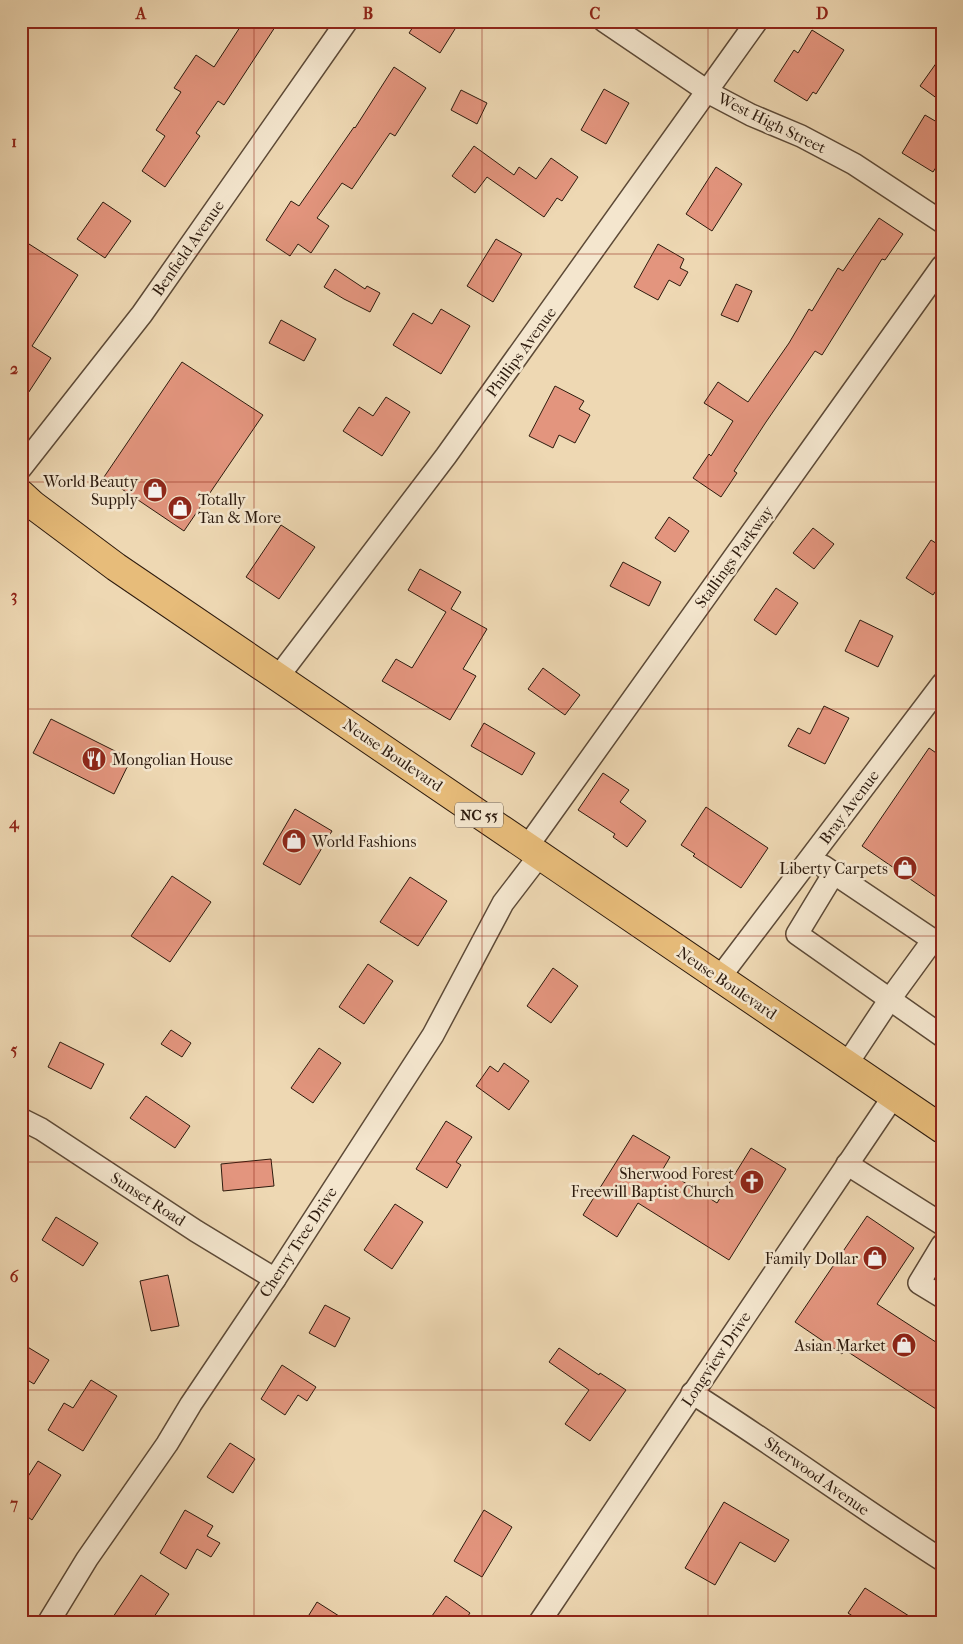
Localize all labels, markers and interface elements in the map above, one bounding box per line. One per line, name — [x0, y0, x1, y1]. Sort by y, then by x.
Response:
text: A — [135, 4, 147, 23]
text: B — [363, 4, 373, 23]
text: C — [590, 4, 601, 23]
text: D — [816, 4, 828, 23]
street label: West High Street — [714, 88, 830, 158]
text: 1 — [11, 132, 17, 151]
street label: Benfield Avenue — [148, 196, 228, 300]
street label: Phillips Avenue — [482, 303, 560, 401]
text: 2 — [10, 359, 18, 378]
place label: World Beauty Supply — [42, 472, 138, 509]
shop icon: World Beauty Supply — [142, 477, 168, 503]
place label: Totally Tan & More — [198, 490, 281, 527]
shop icon: Totally Tan & More — [167, 495, 193, 521]
street label: Stallings Parkway — [691, 502, 778, 612]
text: 3 — [11, 586, 17, 606]
street label: Neuse Boulevard — [340, 715, 447, 795]
restaurant icon: Mongolian House — [81, 746, 107, 772]
place label: Mongolian House — [112, 750, 233, 769]
street label: Bray Avenue — [815, 766, 883, 848]
road number: NC 55 — [455, 802, 503, 828]
text: 4 — [8, 813, 20, 833]
shop icon: World Fashions — [281, 828, 307, 854]
place label: World Fashions — [311, 832, 416, 851]
shop icon: Liberty Carpets — [892, 855, 918, 881]
place label: Liberty Carpets — [779, 859, 888, 878]
street label: Neuse Boulevard — [674, 943, 781, 1023]
text: 5 — [11, 1040, 18, 1059]
place label: Sherwood Forest Freewill Baptist Church — [571, 1164, 734, 1201]
street label: Sunset Road — [107, 1168, 189, 1230]
church icon: Sherwood Forest Freewill Baptist Church — [739, 1169, 765, 1195]
street label: Cherry Tree Drive — [255, 1183, 341, 1301]
shop icon: Family Dollar — [862, 1245, 888, 1271]
place label: Family Dollar — [765, 1249, 858, 1268]
text: 6 — [10, 1267, 19, 1286]
street label: Longview Drive — [677, 1308, 755, 1410]
shop icon: Asian Market — [891, 1332, 917, 1358]
place label: Asian Market — [794, 1336, 886, 1355]
street label: Sherwood Avenue — [761, 1433, 873, 1519]
text: 7 — [9, 1494, 18, 1513]

